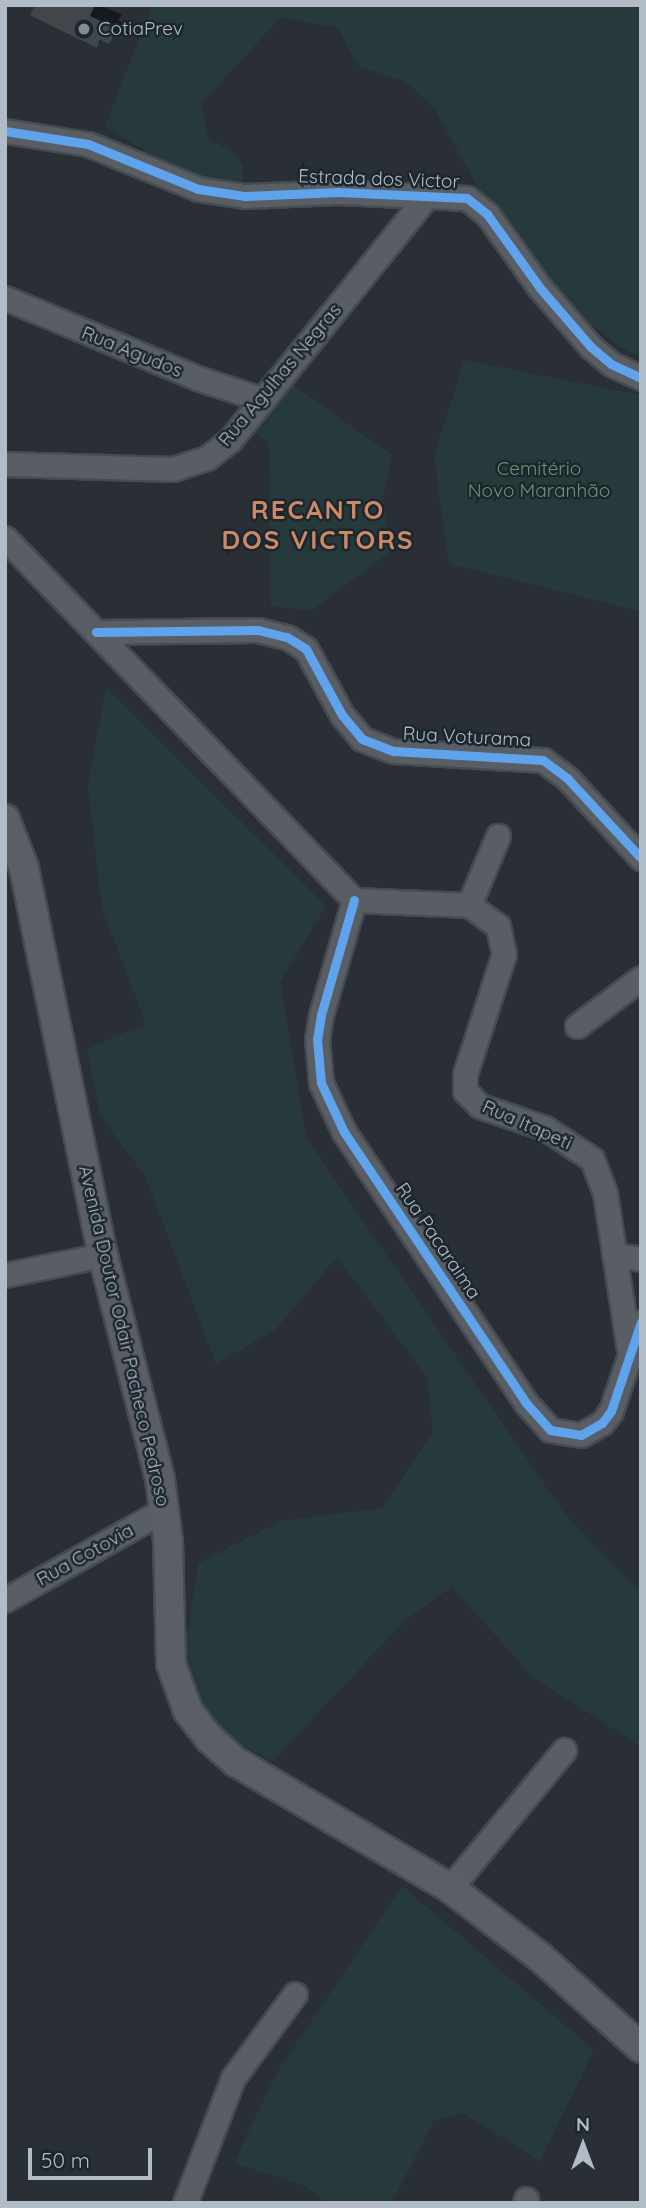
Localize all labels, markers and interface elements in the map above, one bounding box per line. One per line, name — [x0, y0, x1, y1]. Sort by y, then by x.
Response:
place label: CotiaPrev — [98, 18, 183, 40]
marker: CotiaPrev — [76, 21, 92, 37]
street label: Estrada dos Victor — [298, 165, 460, 193]
street label: Rua Agulhas Negras — [214, 299, 346, 451]
street label: Rua Agudos — [78, 321, 186, 383]
park label: Cemitério Novo Maranhão — [468, 458, 610, 502]
district label: RECANTO DOS VICTORS — [223, 494, 413, 556]
street label: Rua Voturama — [402, 722, 532, 752]
street label: Rua Itapeti — [479, 1095, 575, 1155]
street label: Avenida Doutor Odair Pacheco Pedroso — [74, 1163, 174, 1509]
street label: Rua Pacaraima — [391, 1178, 485, 1304]
street label: Rua Cotovia — [33, 1519, 137, 1591]
north arrow — [548, 2110, 618, 2180]
text: N — [576, 2112, 590, 2136]
scale bar — [32, 2134, 156, 2178]
text: 50 m — [41, 2147, 90, 2173]

